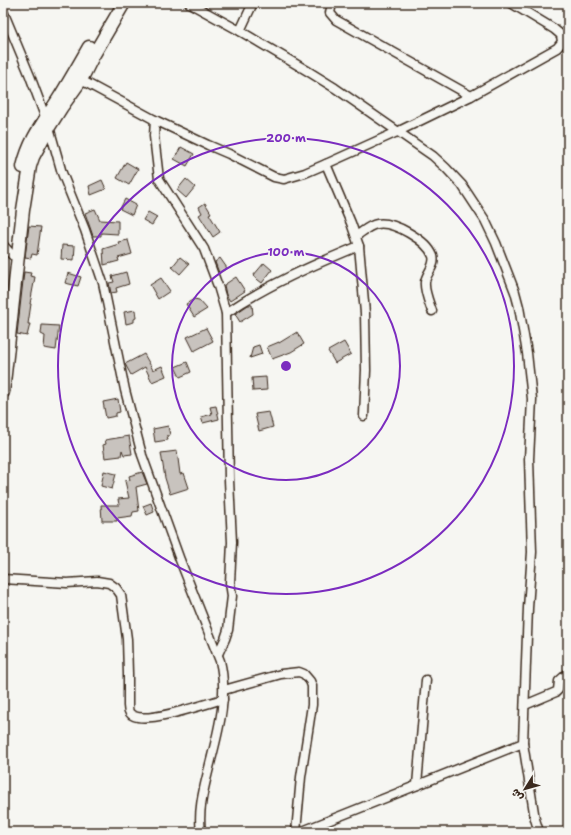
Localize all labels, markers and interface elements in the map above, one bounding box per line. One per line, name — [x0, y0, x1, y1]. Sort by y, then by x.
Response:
text: 200 m — [266, 130, 306, 146]
text: 100 m — [268, 244, 305, 260]
centre of rings — [279, 359, 293, 373]
north arrow — [505, 769, 545, 809]
text: ش — [508, 785, 527, 804]

